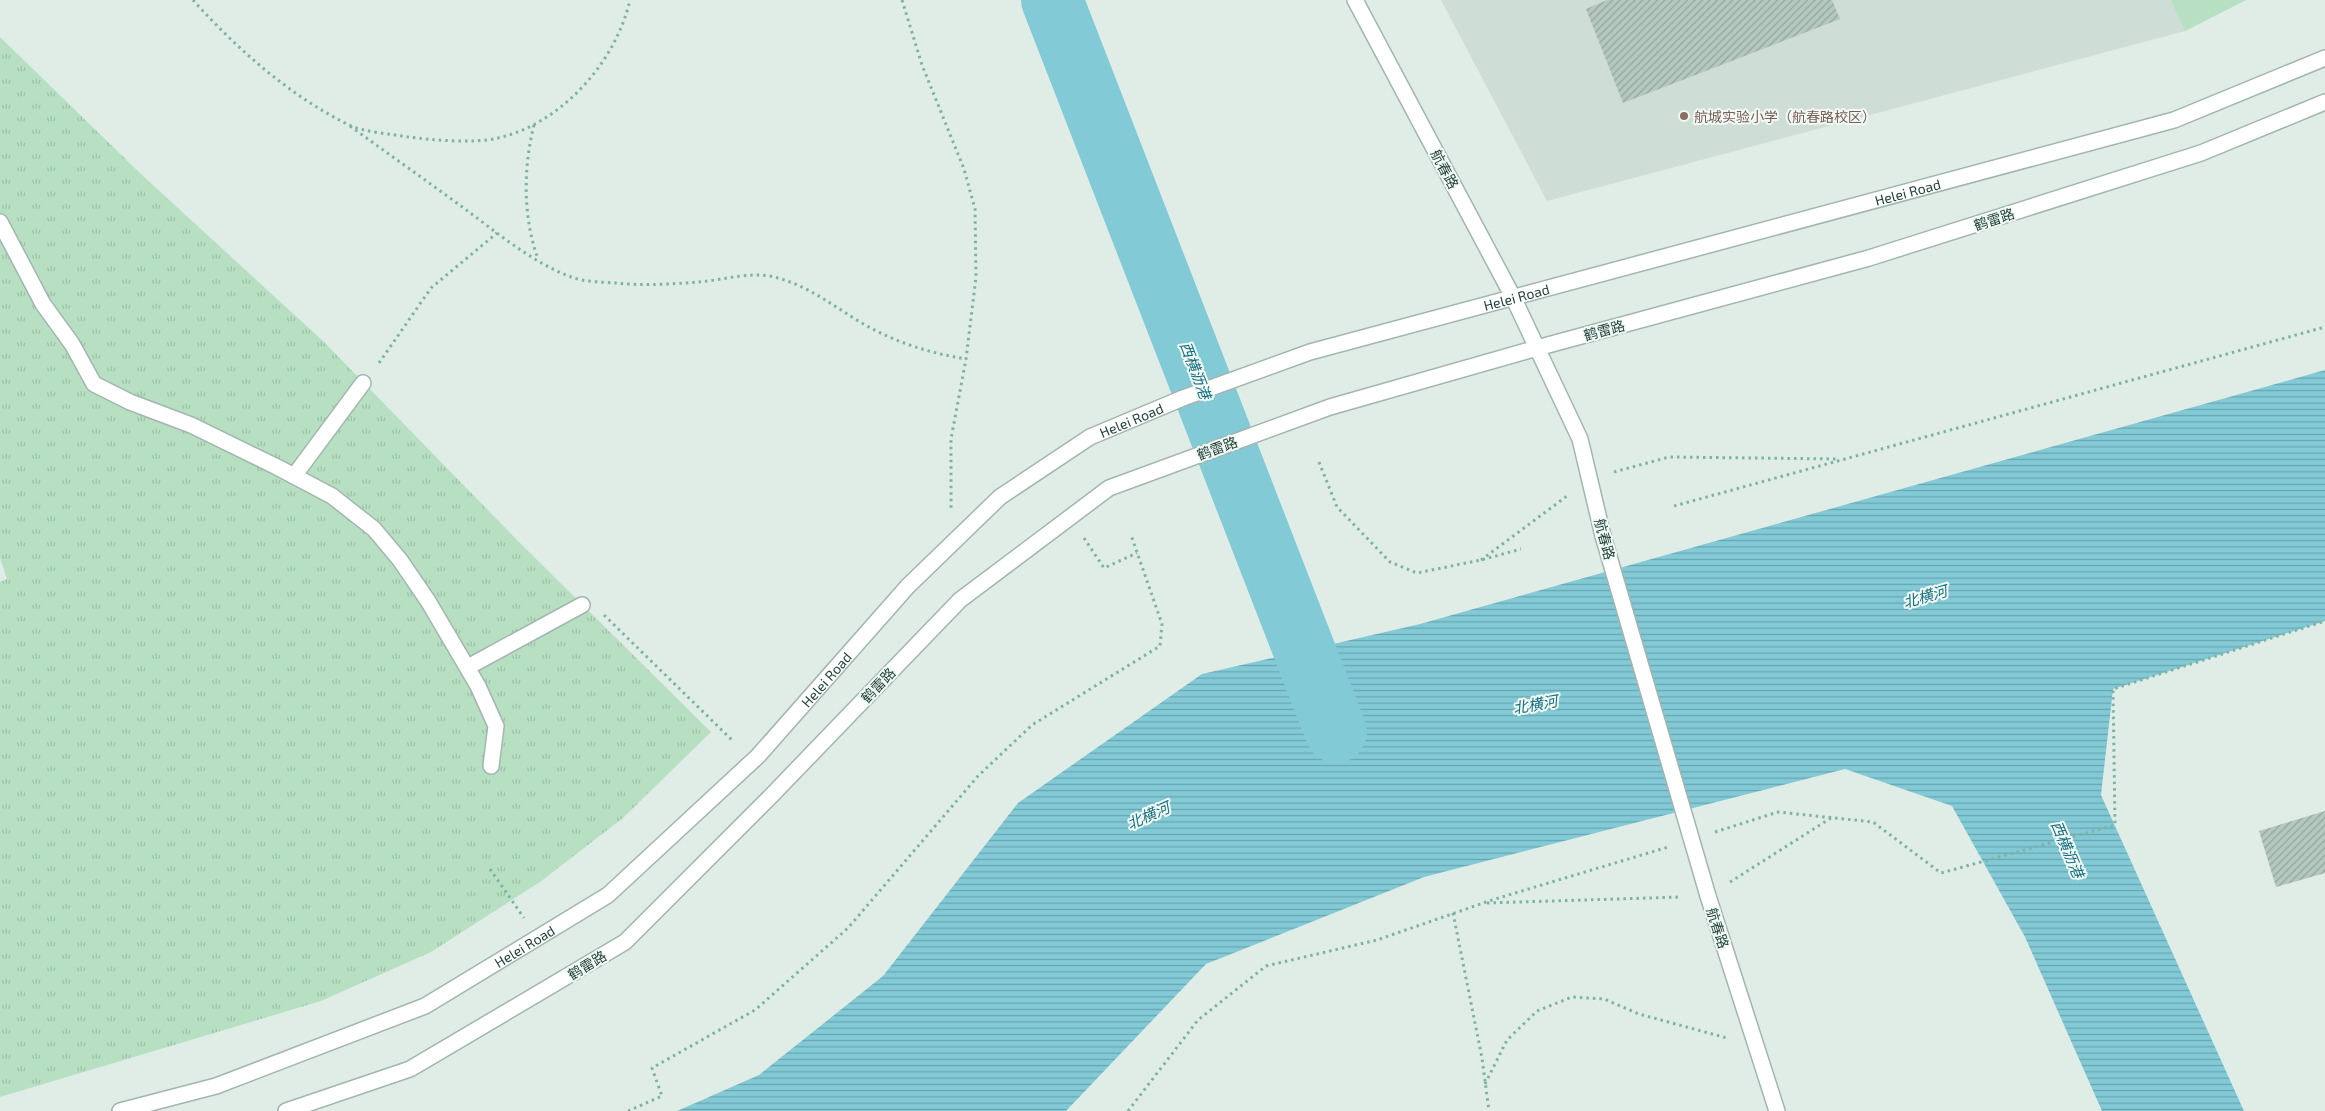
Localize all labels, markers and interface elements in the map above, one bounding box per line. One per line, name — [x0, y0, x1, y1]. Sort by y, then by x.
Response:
place label: 航城实验小学（航春路校区） — [1694, 108, 1876, 125]
marker: 航城实验小学（航春路校区） — [1678, 110, 1690, 122]
street label: 航春路 — [1428, 146, 1462, 192]
street label: Helei Road — [1873, 175, 1942, 209]
street label: 鹤雷路 — [1971, 204, 2017, 234]
street label: Helei Road — [1482, 280, 1551, 314]
street label: 鹤雷路 — [1582, 316, 1626, 344]
water label: 西横沥港 — [1177, 339, 1216, 403]
street label: Helei Road — [1097, 399, 1166, 441]
street label: 鹤雷路 — [1194, 433, 1240, 463]
street label: 航春路 — [1591, 517, 1619, 561]
water label: 北横河 — [1901, 580, 1952, 611]
street label: Helei Road — [797, 648, 854, 710]
street label: 鹤雷路 — [857, 664, 899, 706]
water label: 北横河 — [1511, 691, 1562, 717]
water label: 北横河 — [1124, 796, 1175, 832]
water label: 西横沥港 — [2048, 818, 2089, 882]
street label: 航春路 — [1703, 905, 1733, 951]
street label: Helei Road — [491, 921, 557, 971]
street label: 鹤雷路 — [565, 947, 609, 983]

